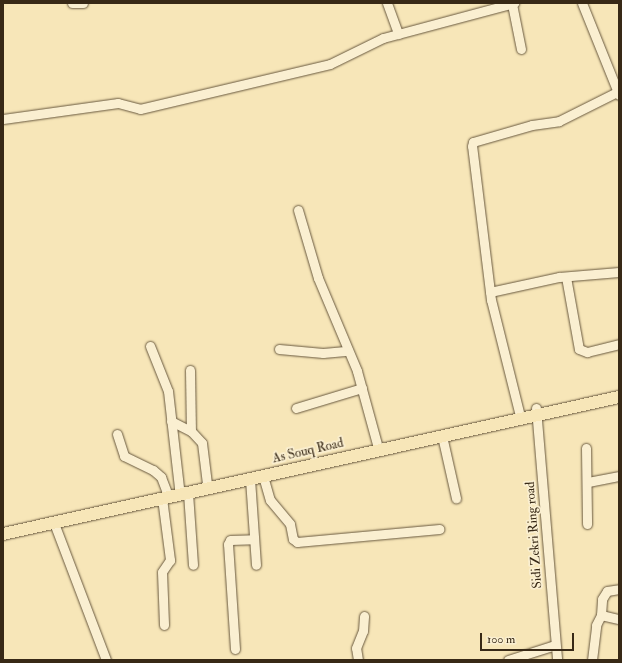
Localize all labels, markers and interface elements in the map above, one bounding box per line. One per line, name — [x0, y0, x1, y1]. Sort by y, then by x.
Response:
street label: As Souq Road — [271, 435, 345, 467]
street label: Sidi Zekri Ring road — [522, 481, 546, 589]
scale bar — [482, 625, 576, 651]
text: 100 m — [487, 632, 515, 647]

